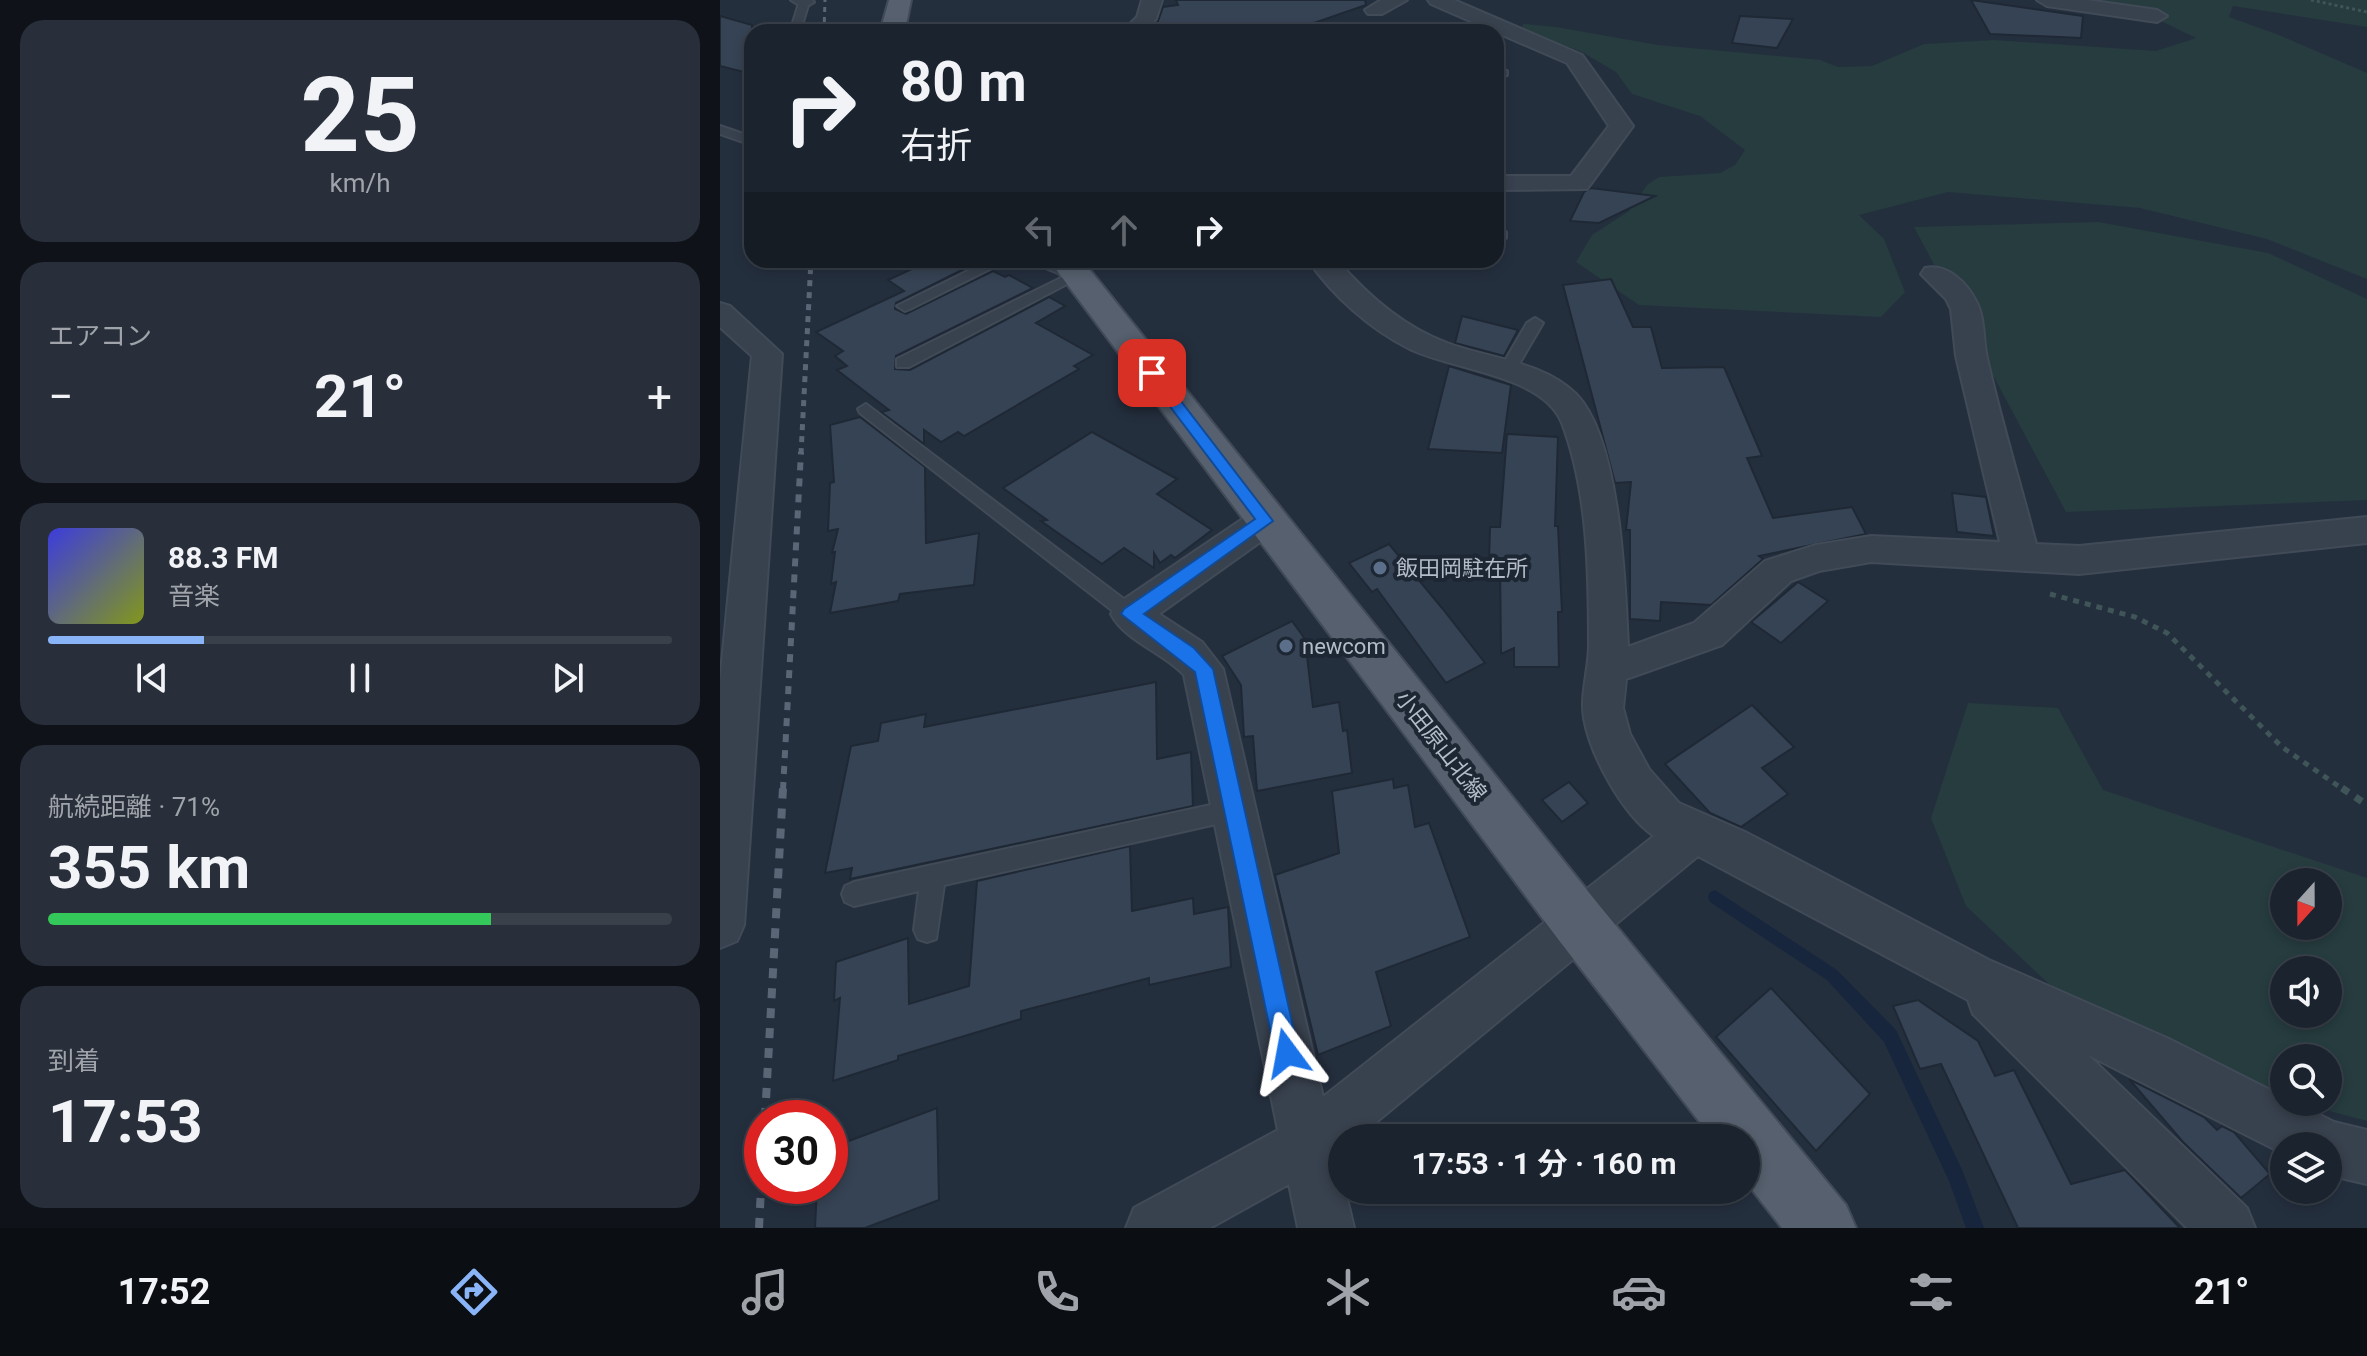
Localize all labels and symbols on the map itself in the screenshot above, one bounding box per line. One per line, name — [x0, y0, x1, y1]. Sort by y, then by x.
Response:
pin — [1118, 339, 1186, 407]
place label: 飯田岡駐在所 — [1396, 556, 1528, 581]
marker: 飯田岡駐在所 — [1371, 559, 1389, 577]
place label: newcom — [1302, 634, 1386, 659]
marker: newcom — [1277, 637, 1295, 655]
street label: 小田原山北線 — [1391, 686, 1491, 806]
north arrow — [2270, 868, 2342, 940]
position arrow — [1245, 1011, 1329, 1095]
speed limit sign: 30 — [744, 1100, 848, 1204]

